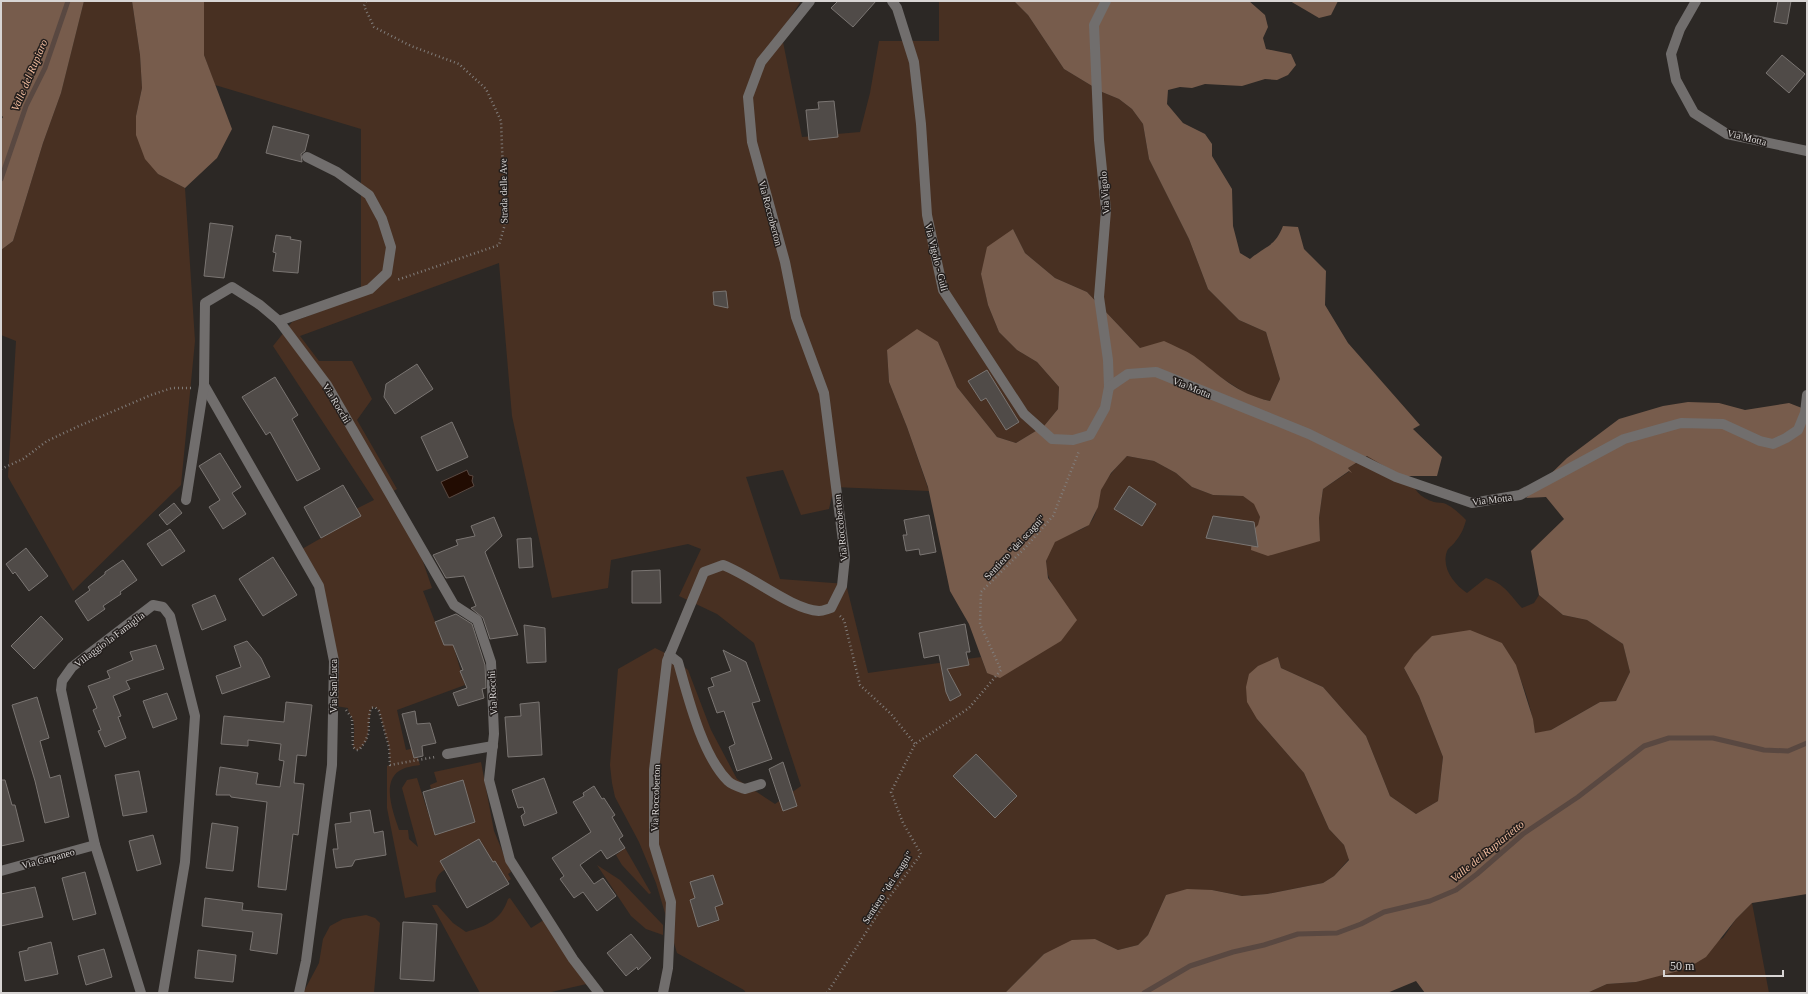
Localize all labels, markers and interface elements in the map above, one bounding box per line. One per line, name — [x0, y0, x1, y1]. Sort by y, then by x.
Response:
water label: Valle del Rupiaro — [9, 37, 50, 113]
street label: Via Motta — [1726, 127, 1768, 148]
street label: Strada delle Ave — [497, 158, 510, 224]
street label: Via Vigolo — [1098, 171, 1111, 215]
street label: Via Roccoberton — [756, 179, 785, 247]
street label: Via Vigolo - Guli — [923, 222, 950, 292]
street label: Via Motta — [1171, 375, 1213, 400]
street label: Via Rocchi — [320, 381, 353, 425]
street label: Via Motta — [1471, 492, 1513, 507]
street label: Via Roccoberton — [832, 494, 849, 562]
street label: Sentiero "dei scagni" — [982, 513, 1047, 582]
street label: Villaggio la Famiglia — [72, 609, 147, 669]
street label: Via San Luca — [328, 659, 339, 713]
street label: Via Rocchi — [486, 670, 499, 716]
street label: Via Roccoberton — [649, 764, 662, 832]
water label: Valle del Rupiarietto — [1448, 817, 1527, 884]
street label: Via Carpaneo — [20, 846, 76, 871]
street label: Sentiero "dei scagni" — [860, 849, 915, 926]
scale bar — [1664, 952, 1783, 978]
text: 50 m — [1670, 959, 1695, 973]

